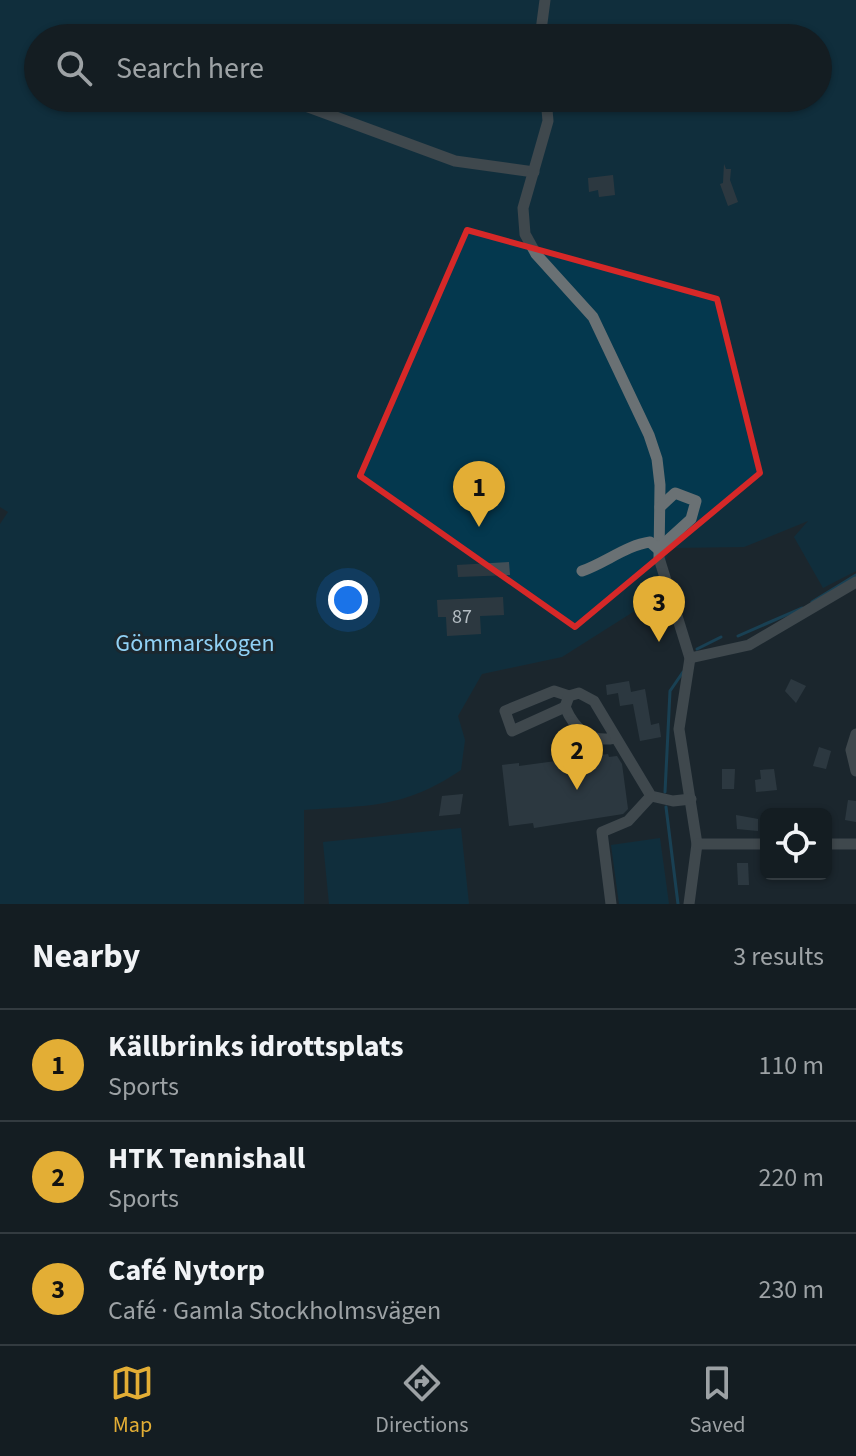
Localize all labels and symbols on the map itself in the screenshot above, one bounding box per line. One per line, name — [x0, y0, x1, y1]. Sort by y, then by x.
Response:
pin: 1 — [453, 461, 505, 527]
pin: 3 — [633, 576, 685, 642]
your location — [328, 580, 368, 620]
house number: 87 — [452, 603, 472, 631]
park label: Gömmarskogen — [115, 626, 275, 661]
pin: 2 — [551, 724, 603, 790]

